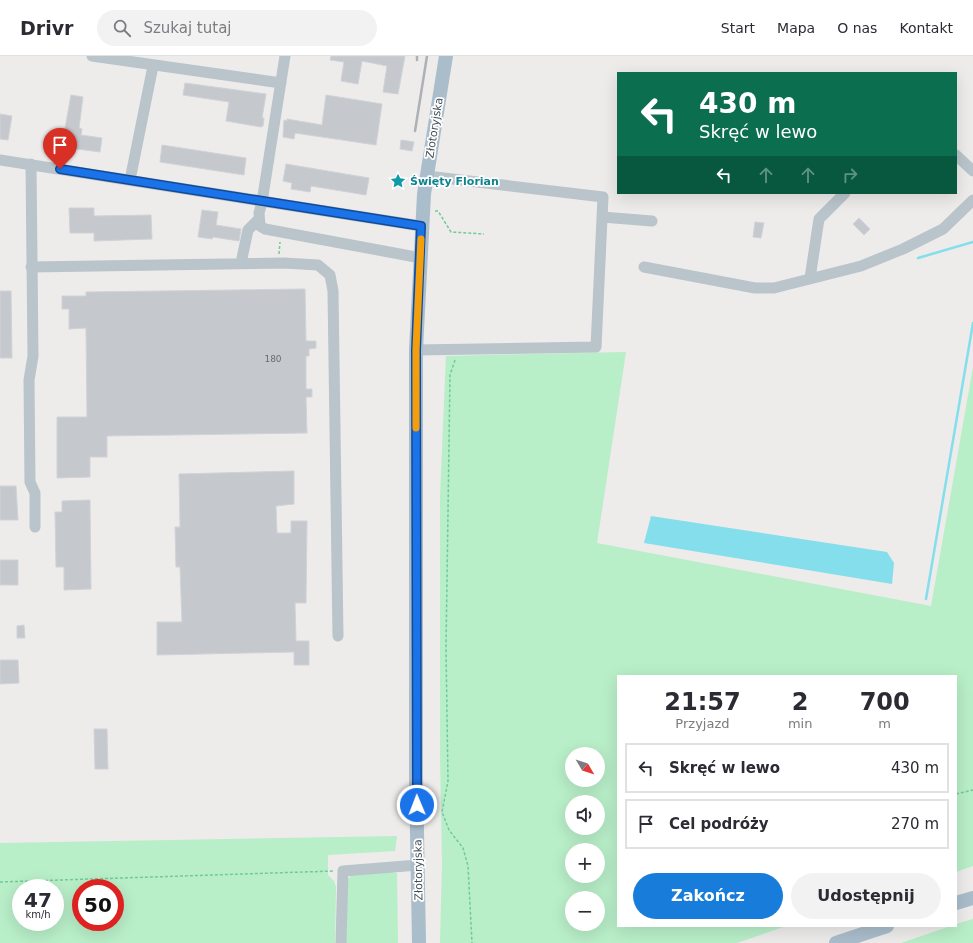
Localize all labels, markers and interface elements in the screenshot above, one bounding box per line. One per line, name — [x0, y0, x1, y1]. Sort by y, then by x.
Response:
search box — [97, 10, 377, 46]
text: Drivr — [20, 17, 73, 39]
icon: search — [111, 17, 133, 39]
text: Szukaj tutaj — [143, 19, 232, 37]
text: Start — [721, 20, 755, 36]
text: Mapa — [777, 20, 815, 36]
text: O nas — [837, 20, 877, 36]
text: Kontakt — [899, 20, 953, 36]
text: 430 m — [699, 87, 796, 120]
icon: left — [633, 88, 685, 140]
street label: Złotoryjska — [423, 97, 446, 159]
text: Skręć w lewo — [699, 121, 817, 142]
pin — [43, 128, 77, 169]
icon: arrive — [49, 134, 71, 156]
icon: left — [713, 164, 735, 186]
icon: ahead — [755, 164, 777, 186]
icon: ahead — [797, 164, 819, 186]
icon: right — [839, 164, 861, 186]
place icon: Święty Florian — [389, 172, 407, 190]
place label: Święty Florian — [410, 175, 499, 188]
house number: 180 — [264, 354, 282, 364]
text: 21:57 — [664, 688, 741, 716]
text: 2 — [792, 688, 808, 716]
text: 700 — [860, 688, 910, 716]
text: Przyjazd — [675, 716, 730, 731]
text: min — [788, 716, 812, 731]
text: m — [878, 716, 891, 731]
north arrow — [565, 747, 605, 787]
map controls — [565, 747, 605, 931]
icon: left — [635, 757, 657, 779]
text: Skręć w lewo — [669, 759, 780, 777]
text: 430 m — [891, 759, 939, 777]
position arrow — [396, 784, 438, 826]
button: sound — [565, 795, 605, 835]
icon: arrive — [635, 813, 657, 835]
text: Cel podróży — [669, 815, 769, 833]
text: 270 m — [891, 815, 939, 833]
street label: Złotoryjska — [411, 839, 426, 901]
button: + — [565, 843, 605, 883]
button: Zakończ — [633, 873, 783, 919]
button: Udostępnij — [791, 873, 941, 919]
speed limit sign: 50 — [72, 879, 124, 931]
text: 47 — [24, 888, 52, 912]
button: − — [565, 891, 605, 931]
text: km/h — [25, 909, 51, 920]

